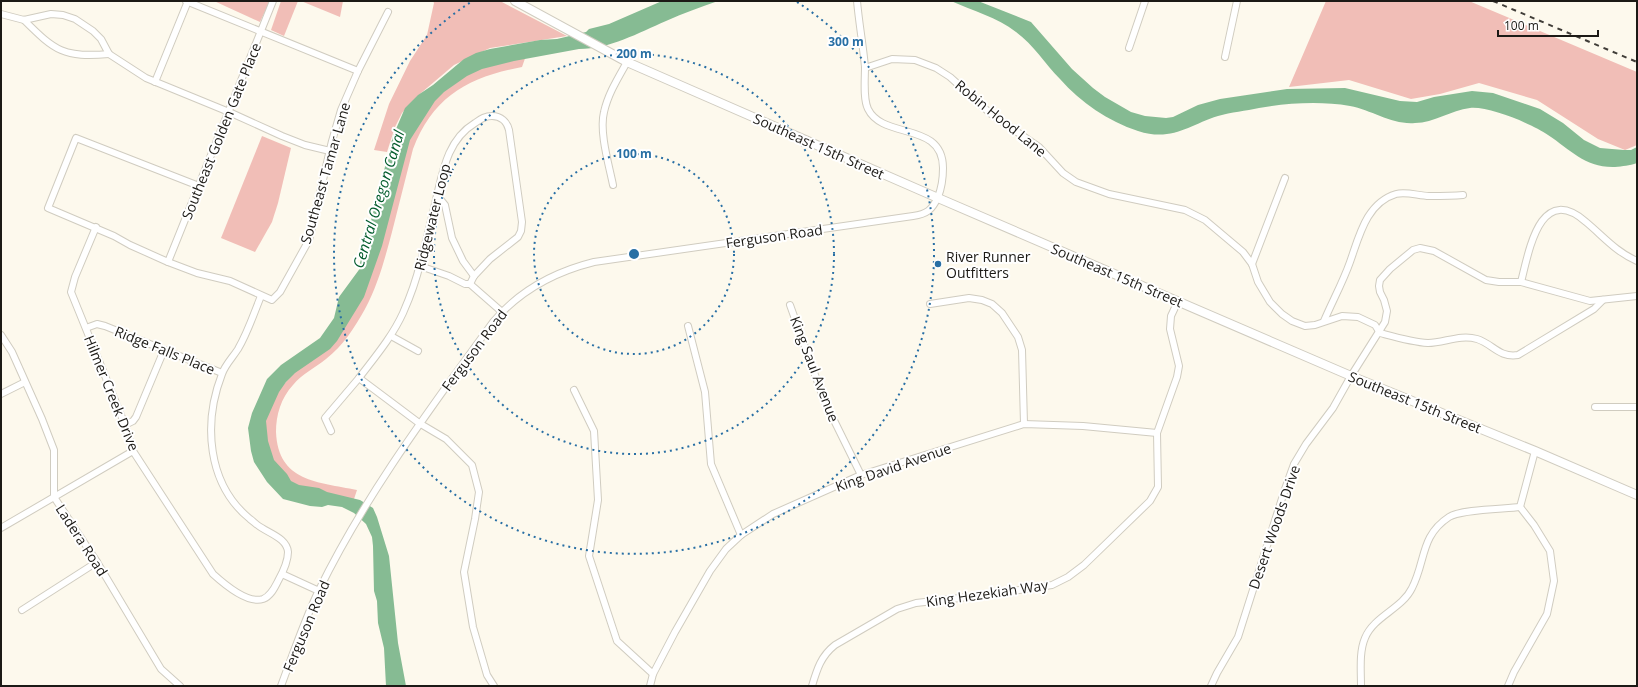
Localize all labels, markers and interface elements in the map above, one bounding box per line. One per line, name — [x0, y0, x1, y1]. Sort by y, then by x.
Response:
scale bar — [1498, 12, 1598, 38]
text: 100 m — [1504, 17, 1539, 34]
text: 300 m — [828, 33, 864, 50]
street label: Southeast Golden Gate Place — [177, 40, 265, 222]
text: 200 m — [616, 45, 652, 62]
street label: Robin Hood Lane — [951, 75, 1051, 161]
street label: Southeast Tamar Lane — [296, 100, 354, 246]
street label: Southeast 15th Street — [750, 109, 888, 183]
water label: Central Oregon Canal — [348, 126, 409, 270]
text: 100 m — [616, 145, 652, 162]
street label: Ridgewater Loop — [410, 161, 454, 273]
street label: Ferguson Road — [724, 220, 824, 252]
street label: Southeast 15th Street — [1048, 239, 1186, 311]
centre of rings — [627, 247, 641, 261]
place label: River Runner Outfitters — [946, 247, 1031, 282]
marker: River Runner Outfitters — [933, 259, 943, 269]
street label: Ferguson Road — [437, 305, 511, 395]
street label: King Saul Avenue — [786, 313, 844, 425]
street label: Ridge Falls Place — [112, 321, 218, 379]
street label: Hilmer Creek Drive — [80, 332, 144, 454]
street label: Southeast 15th Street — [1346, 367, 1484, 437]
street label: King David Avenue — [833, 438, 954, 496]
street label: Desert Woods Drive — [1244, 462, 1304, 591]
street label: Ladera Road — [52, 500, 112, 580]
street label: King Hezekiah Way — [925, 575, 1050, 611]
street label: Ferguson Road — [278, 577, 334, 675]

